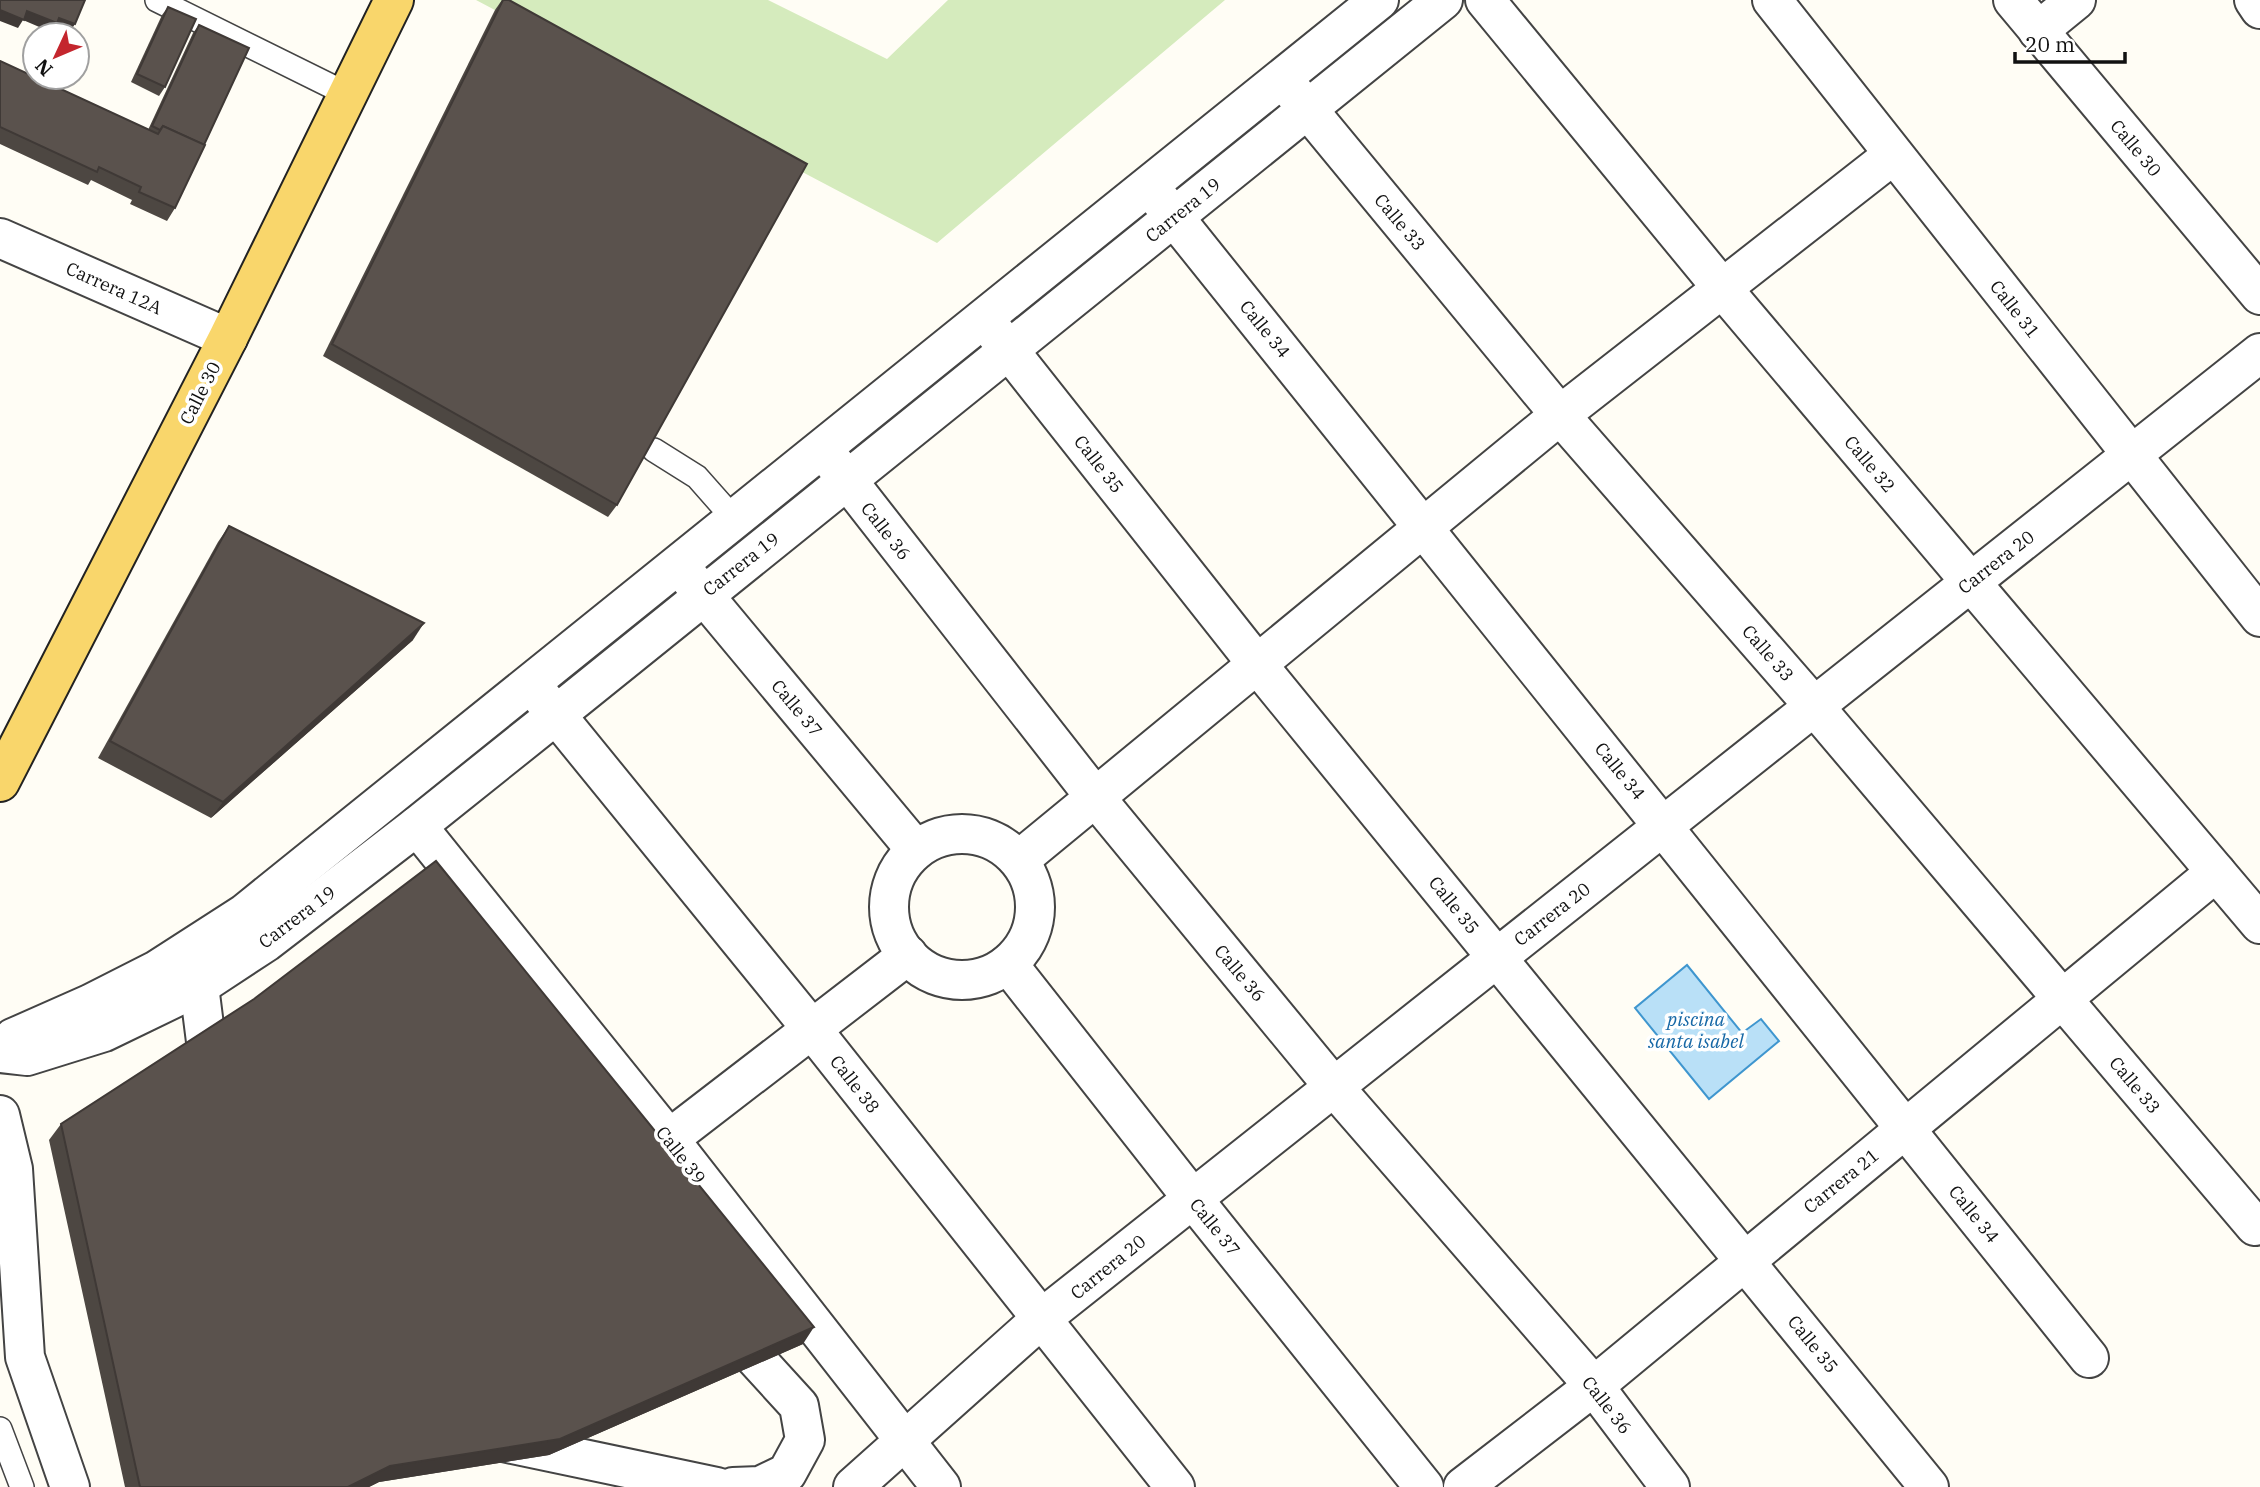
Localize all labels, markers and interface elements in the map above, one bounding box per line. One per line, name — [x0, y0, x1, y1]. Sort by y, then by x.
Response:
north arrow — [21, 21, 91, 91]
scale bar — [2015, 21, 2125, 65]
text: 20 m — [2025, 30, 2075, 58]
text: N — [30, 54, 58, 82]
street label: Calle 30 — [2105, 115, 2167, 181]
street label: Carrera 19 — [1141, 173, 1225, 247]
street label: Calle 33 — [1369, 189, 1431, 255]
street label: Carrera 12A — [62, 257, 166, 320]
street label: Calle 31 — [1985, 275, 2045, 343]
street label: Calle 34 — [1235, 296, 1295, 362]
street label: Calle 30 — [174, 358, 226, 428]
street label: Calle 35 — [1069, 430, 1129, 498]
street label: Calle 32 — [1839, 431, 1901, 497]
street label: Calle 36 — [856, 497, 916, 565]
street label: Carrera 20 — [1953, 525, 2039, 599]
street label: Carrera 19 — [698, 527, 784, 601]
street label: Calle 33 — [1737, 620, 1799, 686]
street label: Calle 37 — [766, 675, 828, 741]
street label: Calle 34 — [1590, 738, 1650, 804]
street label: Calle 35 — [1424, 872, 1484, 938]
street label: Carrera 20 — [1509, 877, 1595, 951]
street label: Carrera 19 — [254, 881, 340, 953]
street label: Calle 36 — [1209, 940, 1271, 1006]
water label: piscina santa isabel — [1648, 1007, 1745, 1053]
street label: Calle 38 — [825, 1050, 885, 1118]
street label: Calle 33 — [2104, 1052, 2166, 1118]
street label: Calle 39 — [651, 1121, 711, 1189]
street label: Carrera 21 — [1799, 1144, 1883, 1218]
street label: Calle 34 — [1944, 1181, 2004, 1247]
street label: Calle 37 — [1185, 1194, 1245, 1260]
street label: Carrera 20 — [1066, 1230, 1150, 1304]
street label: Calle 35 — [1783, 1311, 1843, 1377]
street label: Calle 36 — [1577, 1371, 1637, 1439]

